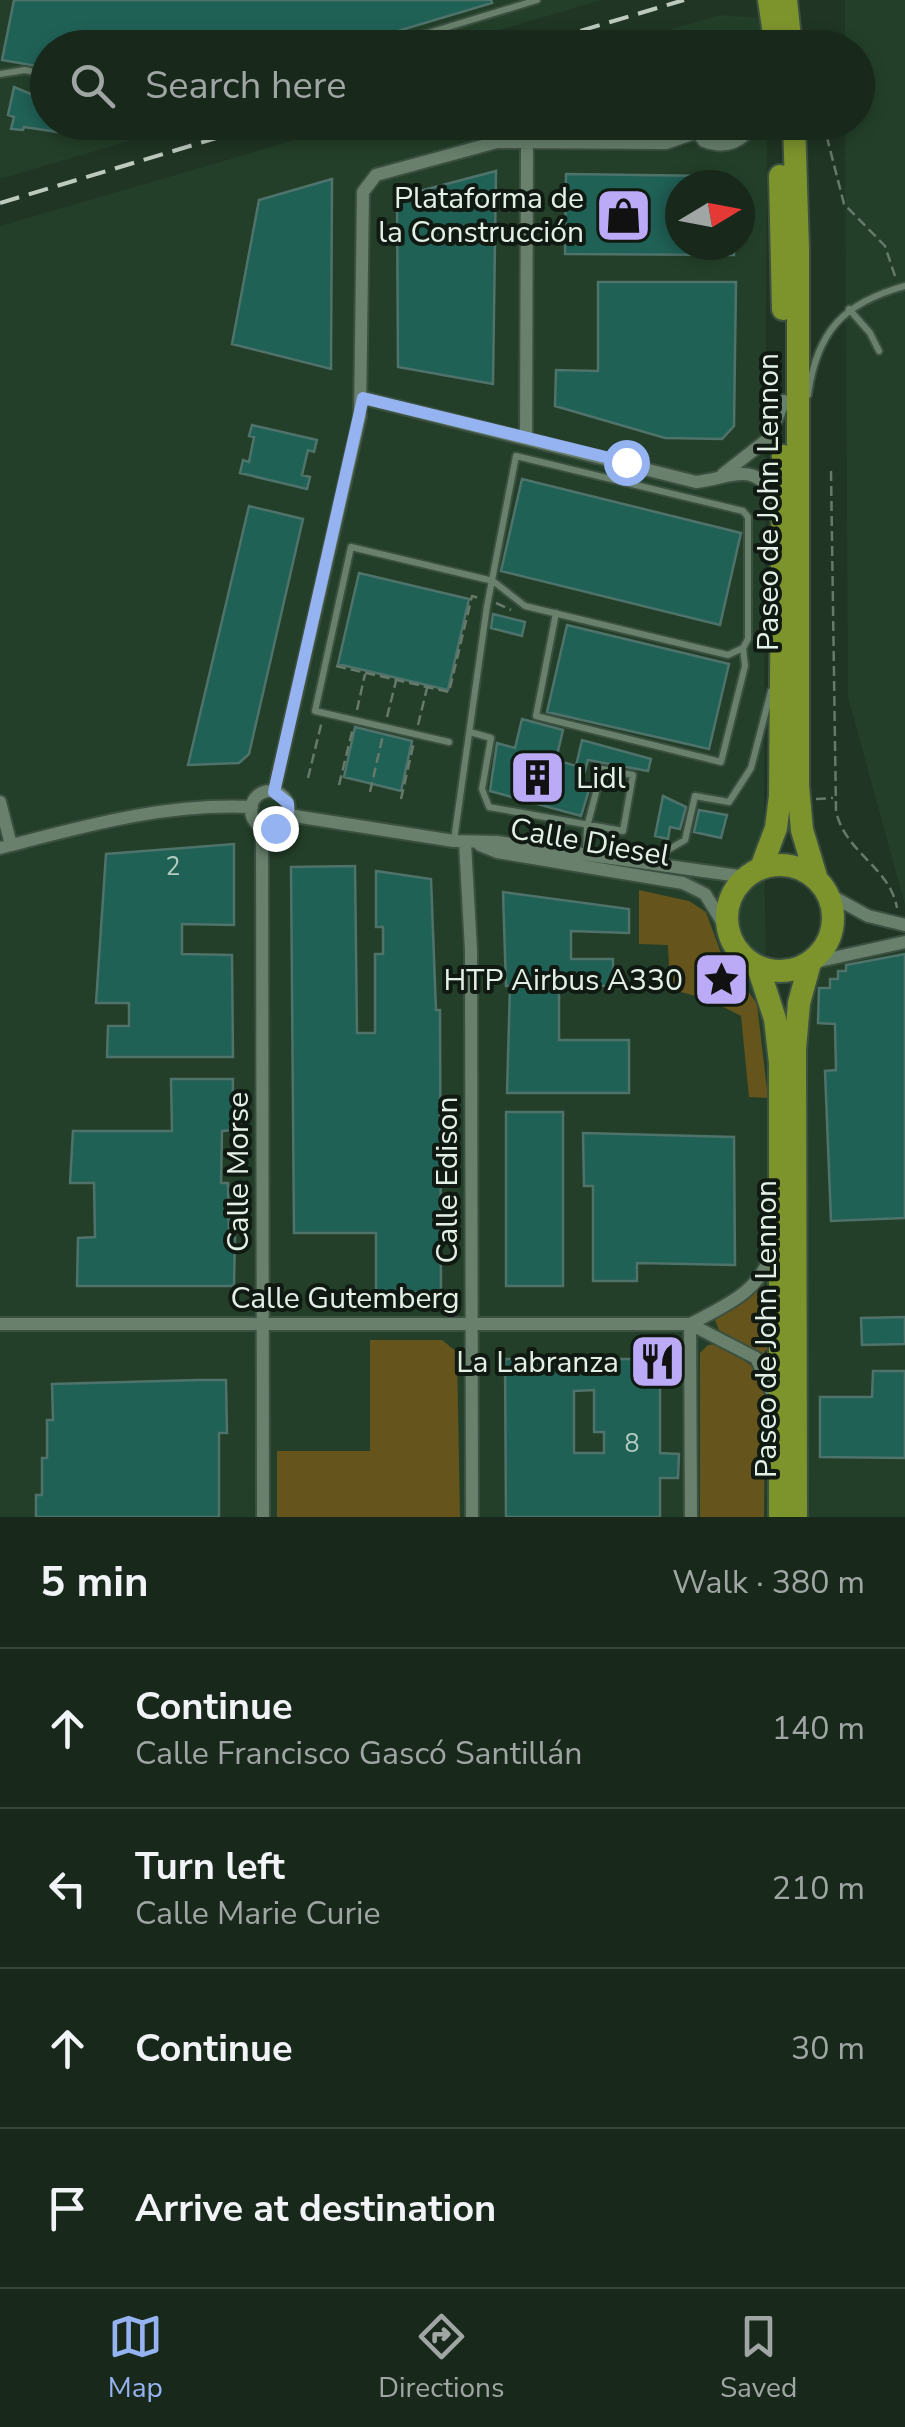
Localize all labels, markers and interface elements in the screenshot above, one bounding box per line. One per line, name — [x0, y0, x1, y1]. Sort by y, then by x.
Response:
search box — [30, 30, 875, 140]
icon: search — [65, 58, 120, 113]
text: Search here — [145, 60, 346, 111]
north arrow — [665, 170, 755, 260]
place label: Plataforma de la Construcción — [378, 178, 584, 253]
shop icon: Plataforma de la Construcción — [593, 185, 653, 245]
street label: Paseo de John Lennon — [748, 353, 789, 651]
route start — [604, 440, 650, 486]
building icon: Lidl — [507, 748, 567, 808]
place label: Lidl — [576, 758, 626, 799]
route end — [253, 806, 299, 852]
street label: Calle Diesel — [507, 808, 673, 877]
house number: 2 — [165, 850, 181, 884]
place icon: HTP Airbus A330 — [692, 950, 752, 1010]
place label: HTP Airbus A330 — [444, 960, 683, 1001]
street label: Calle Morse — [218, 1092, 259, 1252]
street label: Calle Edison — [427, 1097, 468, 1263]
street label: Paseo de John Lennon — [746, 1180, 787, 1478]
street label: Calle Gutemberg — [230, 1278, 460, 1319]
restaurant icon: La Labranza — [628, 1332, 688, 1392]
place label: La Labranza — [456, 1342, 619, 1383]
house number: 8 — [624, 1427, 640, 1461]
text: 5 min — [40, 1554, 149, 1611]
text: Walk · 380 m — [672, 1561, 865, 1604]
text: Continue — [135, 1681, 293, 1732]
icon: ahead — [40, 1701, 95, 1756]
text: 140 m — [772, 1707, 865, 1750]
text: Calle Francisco Gascó Santillán — [135, 1732, 582, 1775]
text: Turn left — [135, 1841, 285, 1892]
icon: left — [40, 1861, 95, 1916]
text: 210 m — [772, 1867, 865, 1910]
text: Calle Marie Curie — [135, 1892, 380, 1935]
icon: ahead — [40, 2021, 95, 2076]
text: Continue — [135, 2023, 293, 2074]
text: 30 m — [791, 2027, 865, 2070]
icon: arrive — [40, 2181, 95, 2236]
text: Arrive at destination — [135, 2183, 496, 2234]
tab: Map — [108, 2309, 163, 2407]
tab: Directions — [378, 2309, 504, 2407]
tab: Saved — [720, 2309, 797, 2407]

